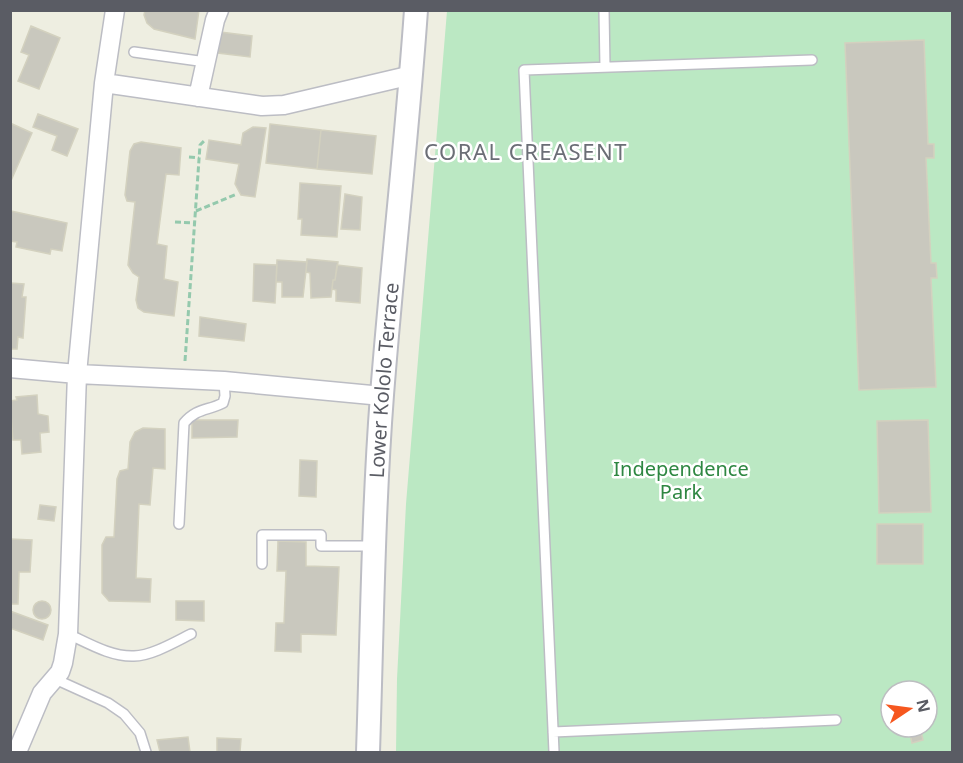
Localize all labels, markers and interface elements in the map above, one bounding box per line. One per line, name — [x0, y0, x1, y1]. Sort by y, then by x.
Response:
district label: CORAL CREASENT — [424, 136, 628, 166]
street label: Lower Kololo Terrace — [363, 281, 405, 479]
park label: Independence Park — [613, 455, 749, 505]
north arrow — [879, 679, 939, 739]
text: N — [911, 697, 936, 714]

